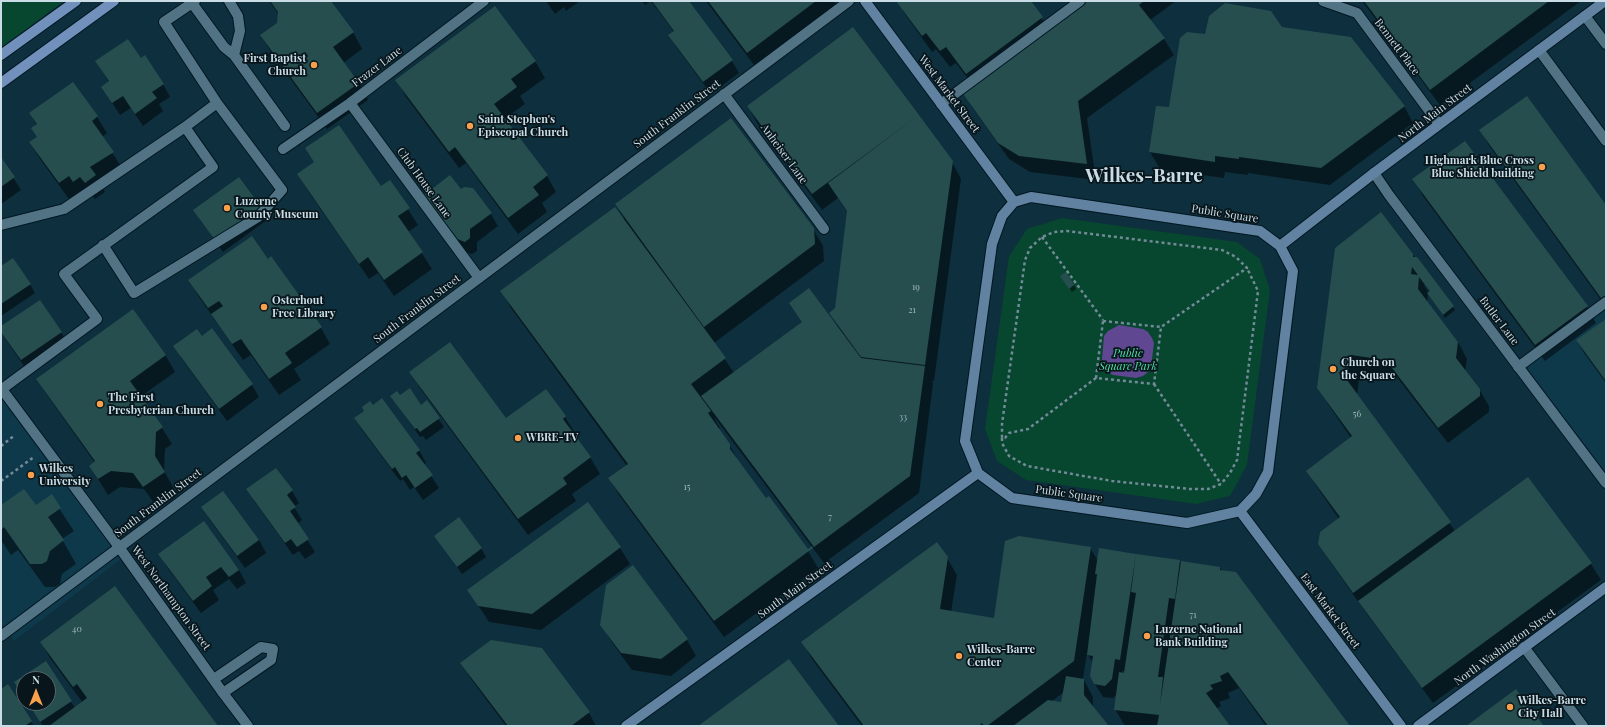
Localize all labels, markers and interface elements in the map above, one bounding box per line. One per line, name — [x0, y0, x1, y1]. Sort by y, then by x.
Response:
street label: Bennett Place — [1372, 16, 1422, 78]
street label: Frazer Lane — [349, 44, 405, 90]
place label: First Baptist Church — [243, 52, 306, 78]
street label: West Market Street — [916, 53, 982, 135]
marker: First Baptist Church — [309, 60, 319, 70]
street label: South Franklin Street — [631, 77, 723, 151]
street label: North Main Street — [1396, 81, 1474, 145]
place label: Saint Stephen's Episcopal Church — [478, 113, 568, 139]
marker: Saint Stephen's Episcopal Church — [465, 121, 475, 131]
street label: Anheiser Lane — [758, 121, 810, 187]
street label: Club House Lane — [394, 145, 454, 221]
place label: Highmark Blue Cross Blue Shield building — [1425, 154, 1534, 180]
marker: Highmark Blue Cross Blue Shield building — [1537, 162, 1547, 172]
district label: Wilkes-Barre — [1085, 165, 1203, 187]
place label: Luzerne County Museum — [235, 195, 319, 221]
street label: Public Square — [1191, 202, 1259, 226]
marker: Luzerne County Museum — [222, 203, 232, 213]
street label: South Franklin Street — [371, 272, 463, 346]
house number: 19 — [912, 282, 920, 292]
place label: Osterhout Free Library — [272, 294, 335, 320]
street label: Butler Lane — [1476, 294, 1522, 348]
marker: Osterhout Free Library — [259, 302, 269, 312]
house number: 21 — [908, 305, 916, 315]
park label: Public Square Park — [1099, 347, 1157, 373]
place label: Church on the Square — [1341, 356, 1395, 382]
marker: Church on the Square — [1328, 364, 1338, 374]
place label: The First Presbyterian Church — [108, 391, 214, 417]
marker: The First Presbyterian Church — [95, 399, 105, 409]
house number: 56 — [1353, 409, 1361, 419]
house number: 33 — [899, 412, 907, 422]
place label: WBRE-TV — [526, 431, 578, 445]
marker: WBRE-TV — [513, 433, 523, 443]
place label: Wilkes University — [39, 462, 91, 488]
street label: South Franklin Street — [112, 466, 204, 540]
marker: Wilkes University — [26, 470, 36, 480]
house number: 15 — [684, 482, 690, 492]
street label: Public Square — [1035, 483, 1103, 505]
house number: 7 — [828, 512, 832, 522]
street label: West Northampton Street — [129, 543, 213, 653]
street label: South Main Street — [755, 559, 835, 621]
street label: East Market Street — [1297, 571, 1363, 651]
street label: North Washington Street — [1452, 606, 1558, 688]
house number: 71 — [1190, 610, 1196, 620]
place label: Luzerne National Bank Building — [1155, 623, 1242, 649]
house number: 40 — [72, 624, 82, 634]
marker: Luzerne National Bank Building — [1142, 631, 1152, 641]
place label: Wilkes-Barre Center — [967, 643, 1035, 669]
marker: Wilkes-Barre Center — [954, 651, 964, 661]
north arrow — [16, 671, 56, 711]
text: N — [32, 672, 40, 687]
place label: Wilkes-Barre City Hall — [1518, 694, 1586, 720]
marker: Wilkes-Barre City Hall — [1505, 702, 1515, 712]

